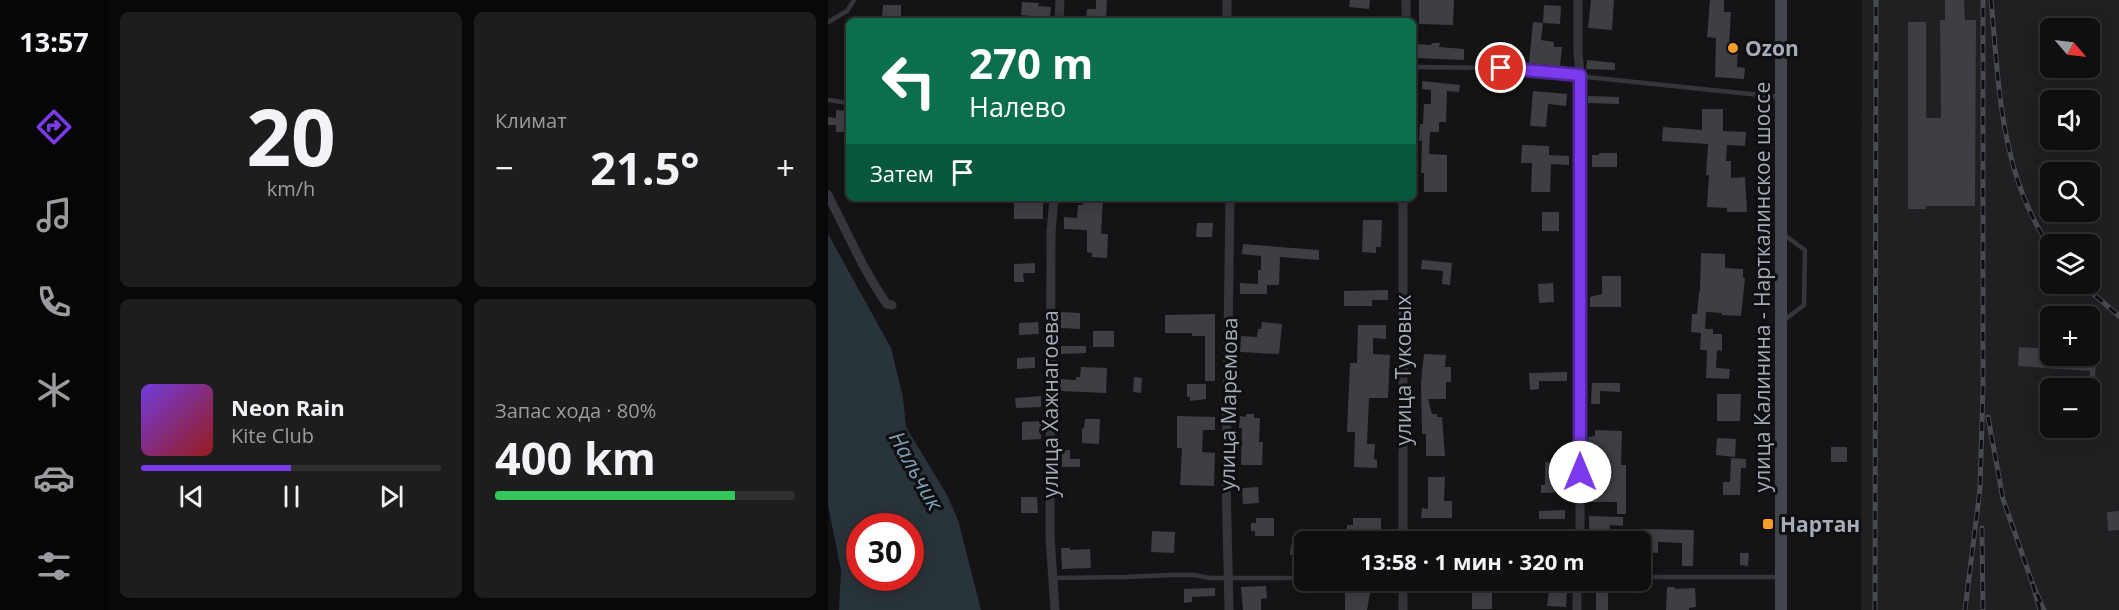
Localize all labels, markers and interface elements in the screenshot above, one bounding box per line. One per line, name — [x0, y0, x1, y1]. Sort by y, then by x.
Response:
north arrow — [2040, 18, 2100, 78]
map controls — [2040, 18, 2100, 438]
text: 13:57 — [19, 23, 89, 60]
text: 270 m — [969, 34, 1093, 91]
place label: Ozon — [1745, 34, 1799, 62]
marker: Ozon — [1726, 41, 1740, 55]
icon: left — [870, 42, 948, 120]
pin — [1475, 42, 1526, 93]
icon: arrive — [1484, 51, 1517, 84]
street label: улица Калинина - Нарткалинское шоссе — [1748, 82, 1776, 492]
text: 20 — [246, 83, 336, 189]
text: Налево — [969, 88, 1066, 125]
button: sound — [2040, 90, 2100, 150]
icon: directions — [33, 106, 75, 148]
text: Климат — [495, 107, 567, 134]
text: 21.5° — [590, 137, 700, 198]
text: − — [495, 145, 514, 190]
text: + — [776, 145, 795, 190]
icon: arrive — [946, 156, 979, 189]
text: Затем — [870, 158, 934, 188]
button: search — [2040, 162, 2100, 222]
text: km/h — [267, 175, 315, 202]
icon: music — [33, 194, 75, 236]
button: layers — [2040, 234, 2100, 294]
icon: phone — [33, 281, 75, 323]
street label: улица Туковых — [1389, 295, 1417, 445]
button: + — [2040, 306, 2100, 366]
street label: улица Хажнагоева — [1036, 310, 1064, 498]
street label: улица Маремова — [1212, 317, 1244, 491]
icon: climate — [33, 369, 75, 411]
button: − — [2040, 378, 2100, 438]
text: Neon Rain — [231, 392, 345, 422]
text: Запас хода · 80% — [495, 397, 656, 424]
text: Kite Club — [231, 422, 314, 449]
water label: Нальчик — [883, 425, 952, 516]
text: 400 km — [495, 427, 656, 488]
position arrow — [1548, 440, 1612, 504]
icon: car — [33, 457, 75, 499]
icon: previous — [175, 480, 208, 513]
icon: pause — [275, 480, 308, 513]
icon: next — [375, 480, 408, 513]
place label: Нартан — [1780, 510, 1860, 538]
speed limit sign: 30 — [846, 513, 924, 591]
marker: Нартан — [1761, 517, 1775, 531]
icon: filters — [33, 545, 75, 587]
text: 13:58 · 1 мин · 320 m — [1360, 546, 1585, 576]

